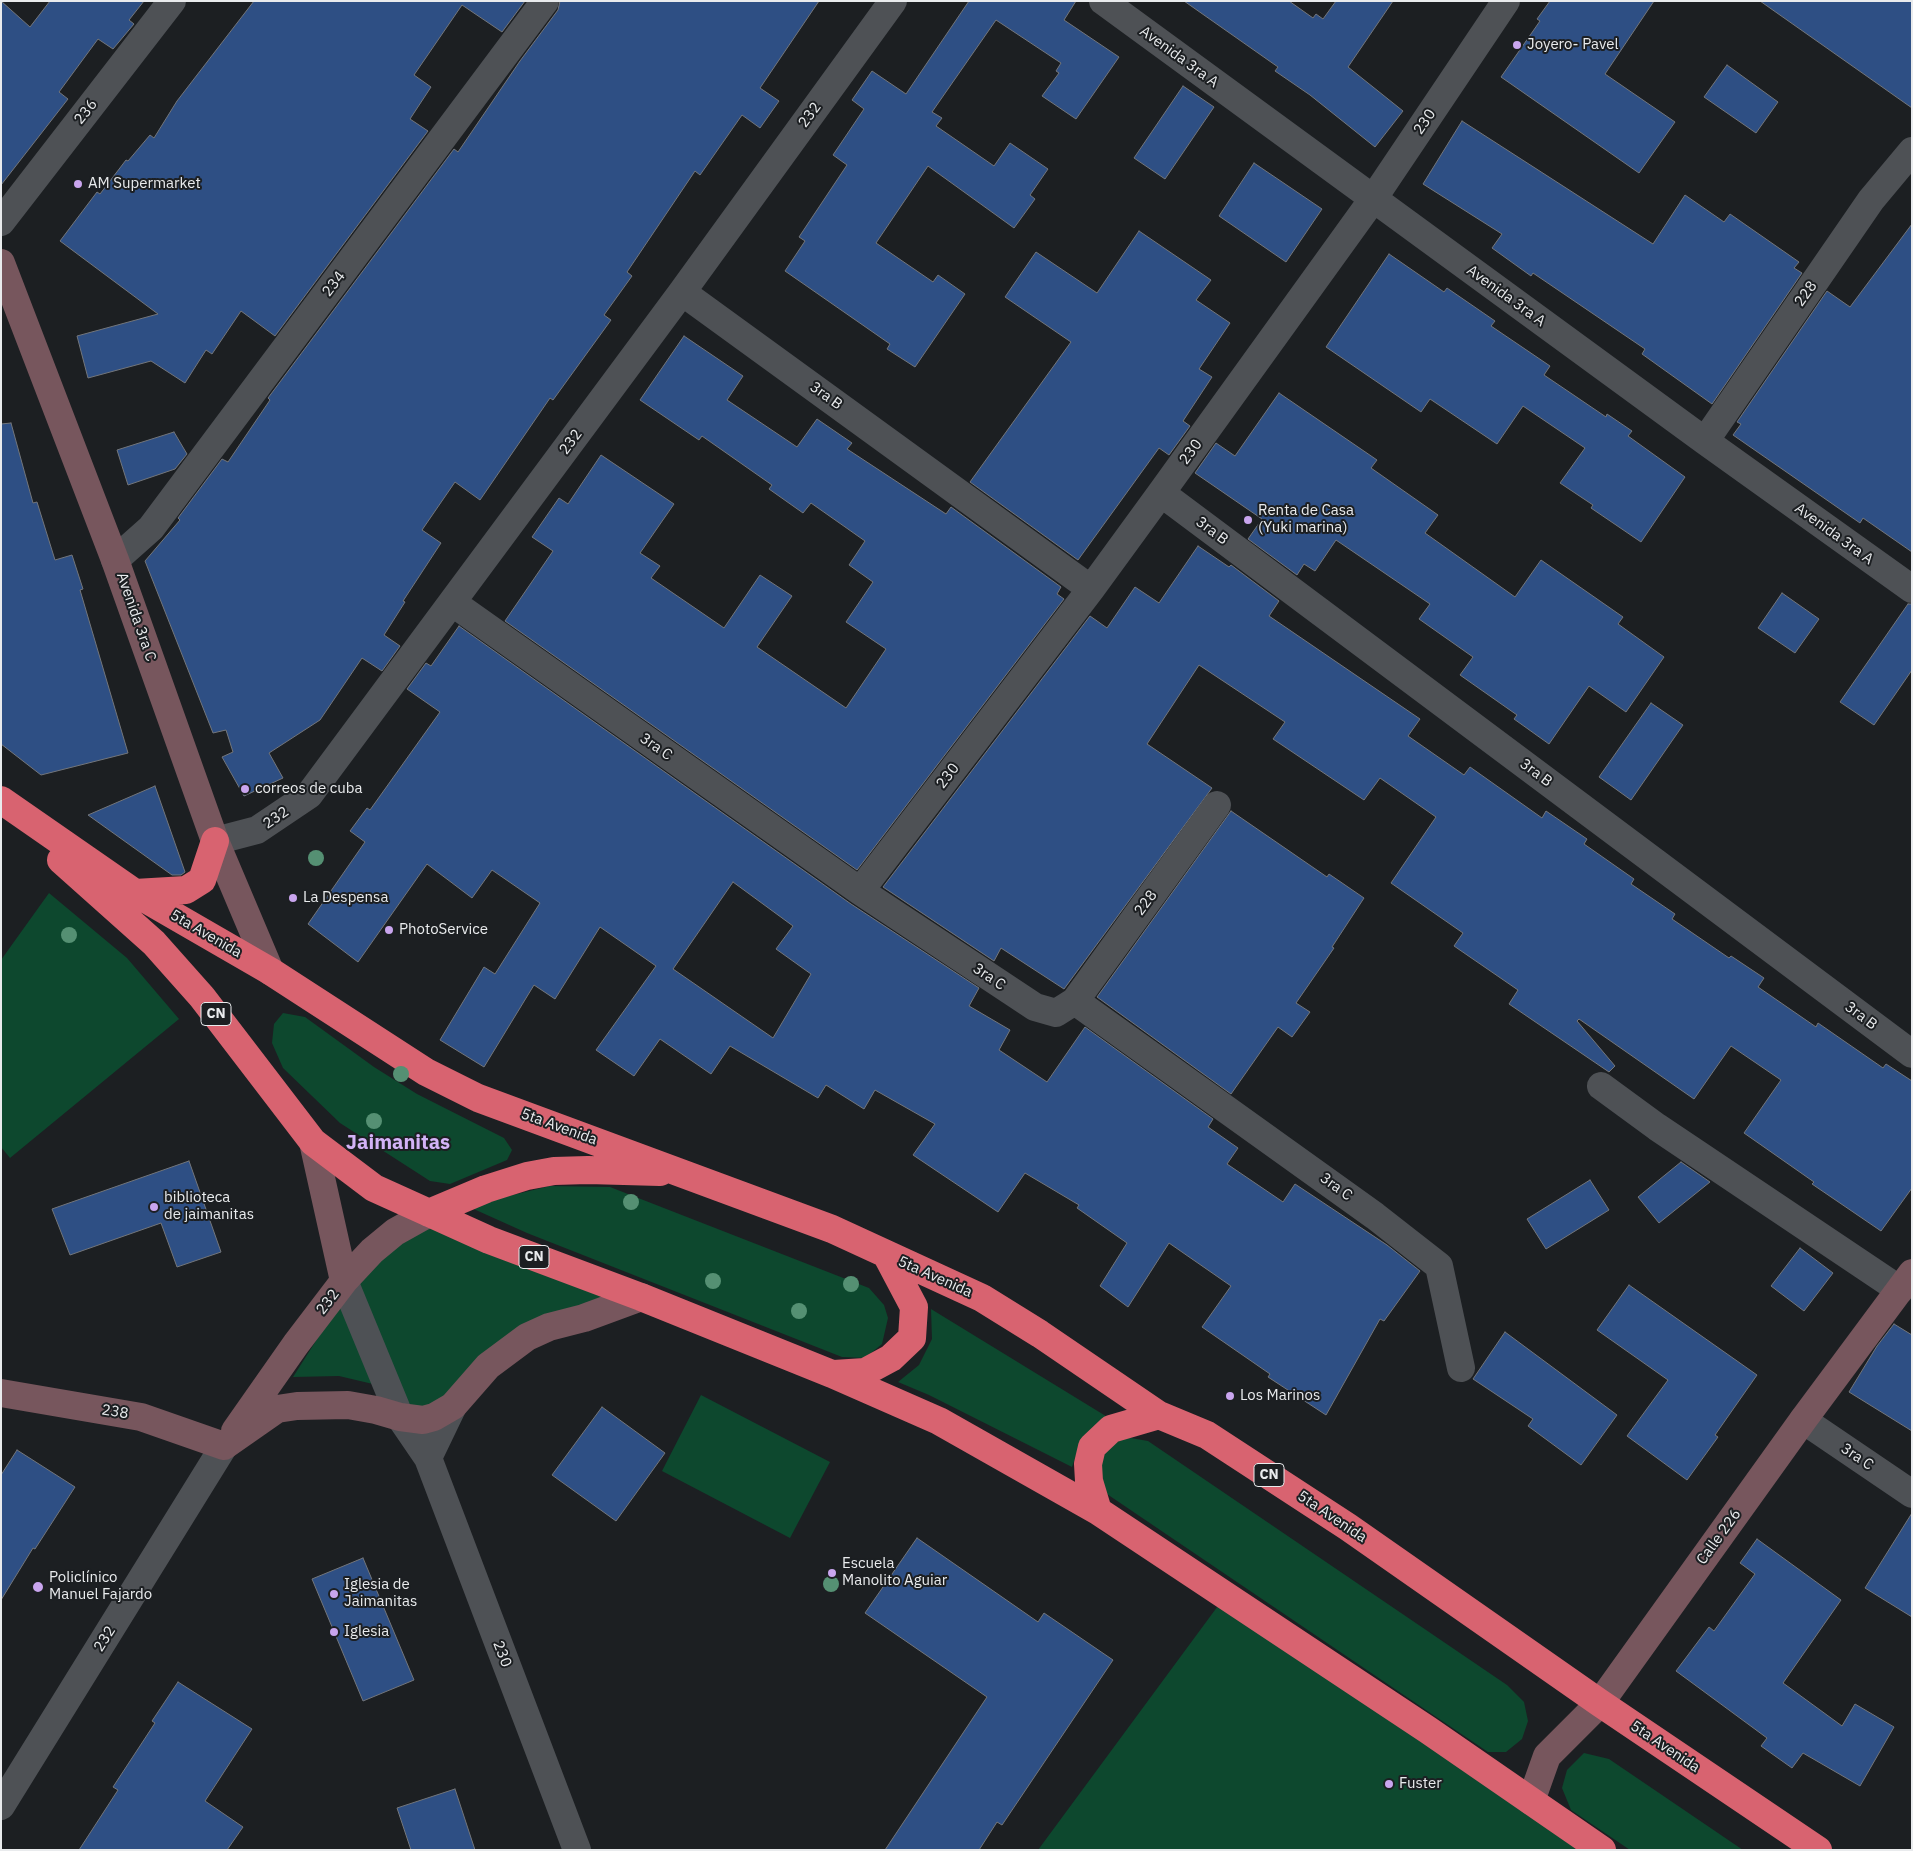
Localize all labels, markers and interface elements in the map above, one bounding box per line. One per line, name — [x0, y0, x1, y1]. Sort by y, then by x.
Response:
street label: Avenida 3ra A — [1136, 22, 1222, 92]
place label: Joyero- Pavel — [1527, 36, 1619, 54]
marker: Joyero- Pavel — [1511, 39, 1523, 51]
street label: 236 — [71, 96, 101, 128]
street label: 232 — [795, 99, 825, 131]
street label: 230 — [1410, 106, 1440, 138]
place label: AM Supermarket — [88, 175, 201, 193]
marker: AM Supermarket — [72, 178, 84, 190]
street label: Avenida 3ra A — [1463, 261, 1549, 331]
street label: 234 — [319, 268, 349, 300]
street label: 228 — [1791, 278, 1821, 310]
street label: 3ra B — [806, 378, 846, 414]
street label: 232 — [556, 426, 586, 458]
street label: 230 — [1176, 436, 1206, 468]
street label: Avenida 3ra A — [1791, 499, 1877, 569]
place label: Renta de Casa (Yuki marina) — [1258, 502, 1354, 537]
street label: 3ra B — [1192, 513, 1232, 549]
marker: Renta de Casa (Yuki marina) — [1242, 514, 1254, 526]
street label: Avenida 3ra C — [112, 570, 160, 664]
street label: 3ra C — [636, 730, 676, 764]
street label: 3ra B — [1516, 755, 1556, 791]
street label: 230 — [933, 760, 963, 792]
place label: correos de cuba — [255, 780, 363, 798]
marker: correos de cuba — [239, 783, 251, 795]
street label: 232 — [260, 803, 292, 833]
street label: 228 — [1131, 887, 1161, 919]
place label: La Despensa — [303, 889, 388, 907]
marker: La Despensa — [287, 892, 299, 904]
street label: 5ta Avenida — [167, 906, 245, 962]
place label: PhotoService — [399, 921, 488, 939]
marker: PhotoService — [383, 924, 395, 936]
street label: 3ra C — [969, 960, 1009, 994]
street label: 3ra B — [1841, 998, 1881, 1034]
road number: CN — [201, 1002, 231, 1026]
street label: 5ta Avenida — [519, 1105, 599, 1149]
district label: Jaimanitas — [346, 1131, 450, 1155]
street label: 3ra C — [1316, 1169, 1356, 1205]
place label: biblioteca de jaimanitas — [164, 1189, 254, 1224]
marker: biblioteca de jaimanitas — [148, 1201, 160, 1213]
road number: CN — [519, 1246, 549, 1268]
street label: 5ta Avenida — [895, 1253, 975, 1301]
street label: 232 — [313, 1286, 343, 1318]
place label: Los Marinos — [1240, 1387, 1320, 1405]
marker: Los Marinos — [1224, 1390, 1236, 1402]
street label: 238 — [100, 1401, 130, 1423]
street label: 3ra C — [1837, 1440, 1877, 1474]
road number: CN — [1254, 1464, 1284, 1486]
street label: 5ta Avenida — [1294, 1487, 1370, 1547]
street label: Calle 226 — [1693, 1506, 1745, 1568]
place label: Escuela Manolito Aguiar — [842, 1555, 947, 1590]
marker: Escuela Manolito Aguiar — [826, 1567, 838, 1579]
place label: Policlínico Manuel Fajardo — [49, 1569, 152, 1604]
place label: Iglesia de Jaimanitas — [344, 1576, 417, 1611]
marker: Policlínico Manuel Fajardo — [31, 1580, 45, 1594]
marker: Iglesia de Jaimanitas — [328, 1588, 340, 1600]
street label: 232 — [90, 1623, 120, 1655]
place label: Iglesia — [344, 1623, 389, 1641]
marker: Iglesia — [328, 1626, 340, 1638]
street label: 230 — [489, 1638, 515, 1670]
street label: 5ta Avenida — [1627, 1717, 1703, 1777]
place label: Fuster — [1399, 1775, 1442, 1793]
marker: Fuster — [1383, 1778, 1395, 1790]

